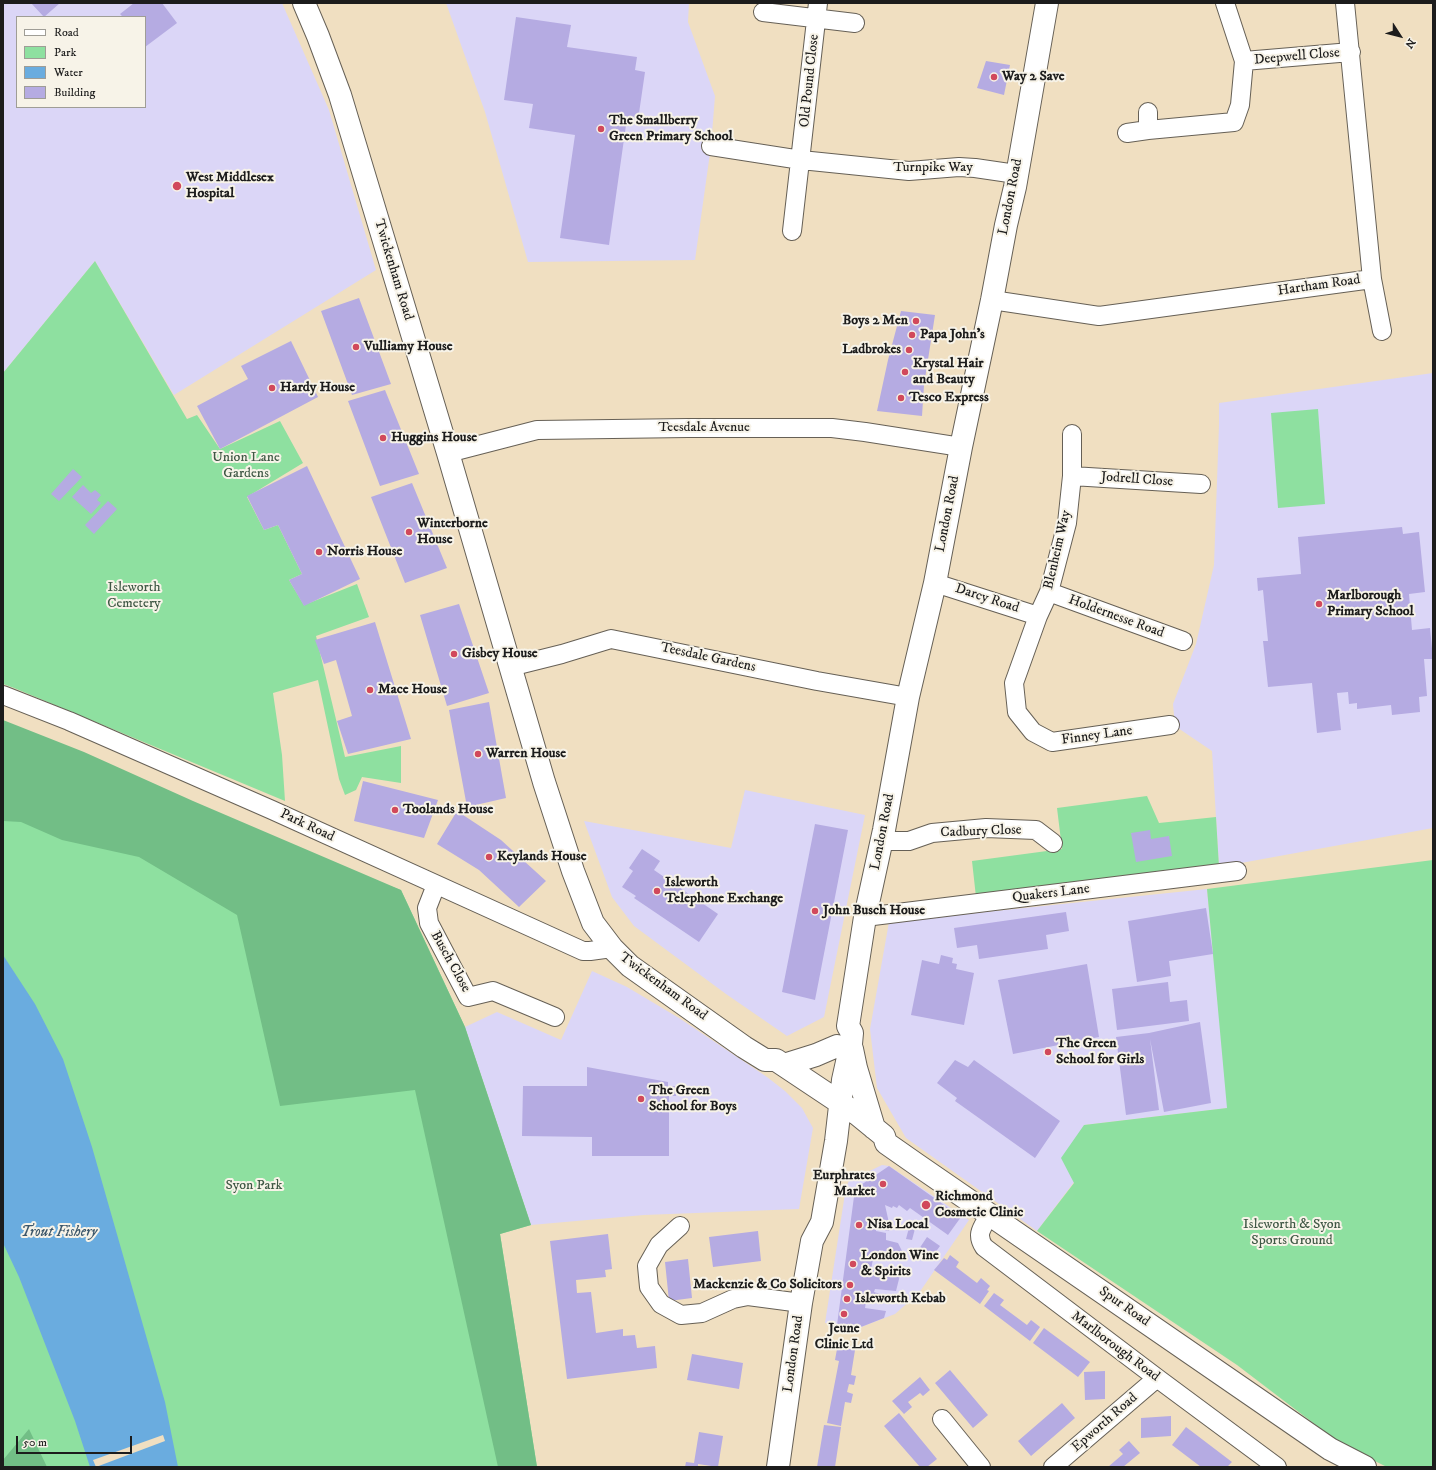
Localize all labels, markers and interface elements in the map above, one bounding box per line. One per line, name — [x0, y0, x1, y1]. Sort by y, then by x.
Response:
legend — [16, 16, 146, 108]
north arrow — [1380, 16, 1420, 56]
text: Road — [54, 25, 79, 40]
street label: Old Pound Close — [797, 34, 823, 128]
text: N — [1401, 35, 1418, 51]
text: Park — [54, 45, 76, 60]
street label: Deepwell Close — [1253, 45, 1341, 69]
text: Water — [54, 65, 83, 80]
place label: Way 2 Save — [1002, 69, 1065, 85]
marker: Way 2 Save — [989, 72, 999, 82]
text: Building — [54, 85, 95, 100]
place label: The Smallberry Green Primary School — [609, 113, 733, 146]
marker: The Smallberry Green Primary School — [596, 124, 606, 134]
street label: London Road — [995, 157, 1027, 237]
street label: Turnpike Way — [893, 160, 973, 176]
place label: West Middlesex Hospital — [186, 170, 274, 202]
marker: West Middlesex Hospital — [171, 180, 183, 192]
street label: Twickenham Road — [370, 218, 416, 322]
street label: Hartham Road — [1277, 272, 1361, 300]
place label: Boys 2 Men — [842, 313, 908, 329]
marker: Boys 2 Men — [911, 316, 921, 326]
place label: Papa John's — [920, 327, 985, 343]
marker: Papa John's — [907, 330, 917, 340]
place label: Vulliamy House — [364, 339, 453, 355]
marker: Vulliamy House — [351, 342, 361, 352]
place label: Ladbrokes — [842, 342, 901, 358]
marker: Ladbrokes — [904, 345, 914, 355]
place label: Krystal Hair and Beauty — [913, 356, 984, 388]
marker: Krystal Hair and Beauty — [900, 367, 910, 377]
place label: Hardy House — [280, 380, 355, 396]
marker: Hardy House — [267, 383, 277, 393]
place label: Tesco Express — [909, 390, 989, 406]
marker: Tesco Express — [896, 393, 906, 403]
street label: Teesdale Avenue — [658, 420, 750, 436]
place label: Huggins House — [391, 430, 477, 446]
marker: Huggins House — [378, 433, 388, 443]
park label: Union Lane Gardens — [212, 450, 280, 482]
street label: Jodrell Close — [1100, 469, 1174, 491]
street label: London Road — [932, 474, 964, 554]
street label: Blenheim Way — [1041, 509, 1075, 591]
place label: Winterborne House — [417, 516, 488, 548]
marker: Winterborne House — [404, 527, 414, 537]
place label: Norris House — [327, 544, 402, 560]
marker: Norris House — [314, 547, 324, 557]
park label: Isleworth Cemetery — [107, 580, 161, 612]
street label: Darcy Road — [953, 581, 1021, 617]
place label: Marlborough Primary School — [1327, 588, 1414, 620]
street label: Holdernesse Road — [1066, 592, 1166, 642]
marker: Marlborough Primary School — [1314, 599, 1324, 609]
street label: Teesdale Gardens — [659, 640, 757, 676]
place label: Gisbey House — [462, 646, 538, 662]
marker: Gisbey House — [449, 649, 459, 659]
place label: Mace House — [378, 682, 447, 698]
marker: Mace House — [365, 685, 375, 695]
street label: Finney Lane — [1061, 723, 1133, 749]
place label: Warren House — [486, 746, 566, 762]
marker: Warren House — [473, 749, 483, 759]
street label: London Road — [867, 792, 899, 872]
place label: Toolands House — [403, 802, 493, 818]
marker: Toolands House — [390, 805, 400, 815]
street label: Park Road — [277, 806, 337, 846]
street label: Cadbury Close — [940, 822, 1022, 842]
place label: Keylands House — [497, 849, 587, 865]
marker: Keylands House — [484, 852, 494, 862]
place label: Isleworth Telephone Exchange — [665, 875, 783, 908]
street label: Quakers Lane — [1011, 881, 1091, 907]
marker: Isleworth Telephone Exchange — [652, 886, 662, 896]
place label: John Busch House — [823, 903, 925, 919]
marker: John Busch House — [810, 906, 820, 916]
street label: Busch Close — [426, 928, 474, 996]
street label: Twickenham Road — [616, 949, 710, 1025]
place label: The Green School for Girls — [1056, 1036, 1144, 1068]
marker: The Green School for Girls — [1043, 1047, 1053, 1057]
place label: The Green School for Boys — [649, 1083, 737, 1116]
marker: The Green School for Boys — [636, 1094, 646, 1104]
place label: Eurphrates Market — [813, 1168, 875, 1200]
park label: Syon Park — [225, 1178, 283, 1194]
marker: Eurphrates Market — [878, 1179, 888, 1189]
place label: Richmond Cosmetic Clinic — [935, 1189, 1023, 1222]
marker: Richmond Cosmetic Clinic — [920, 1199, 932, 1211]
place label: Nisa Local — [867, 1217, 928, 1233]
park label: Isleworth & Syon Sports Ground — [1243, 1217, 1341, 1250]
marker: Nisa Local — [854, 1220, 864, 1230]
water label: Trout Fishery — [21, 1224, 97, 1242]
place label: London Wine & Spirits — [861, 1248, 939, 1280]
marker: London Wine & Spirits — [848, 1259, 858, 1269]
place label: Mackenzie & Co Solicitors — [693, 1277, 842, 1293]
marker: Mackenzie & Co Solicitors — [845, 1280, 855, 1290]
street label: Spur Road — [1095, 1283, 1153, 1331]
place label: Isleworth Kebab — [855, 1291, 946, 1307]
marker: Isleworth Kebab — [842, 1294, 852, 1304]
street label: Marlborough Road — [1067, 1308, 1163, 1386]
marker: Jeune Clinic Ltd — [839, 1309, 849, 1319]
street label: London Road — [780, 1315, 808, 1393]
place label: Jeune Clinic Ltd — [815, 1321, 873, 1354]
street label: Epworth Road — [1069, 1390, 1141, 1456]
scale bar — [18, 1428, 134, 1454]
text: 50 m — [23, 1435, 47, 1450]

